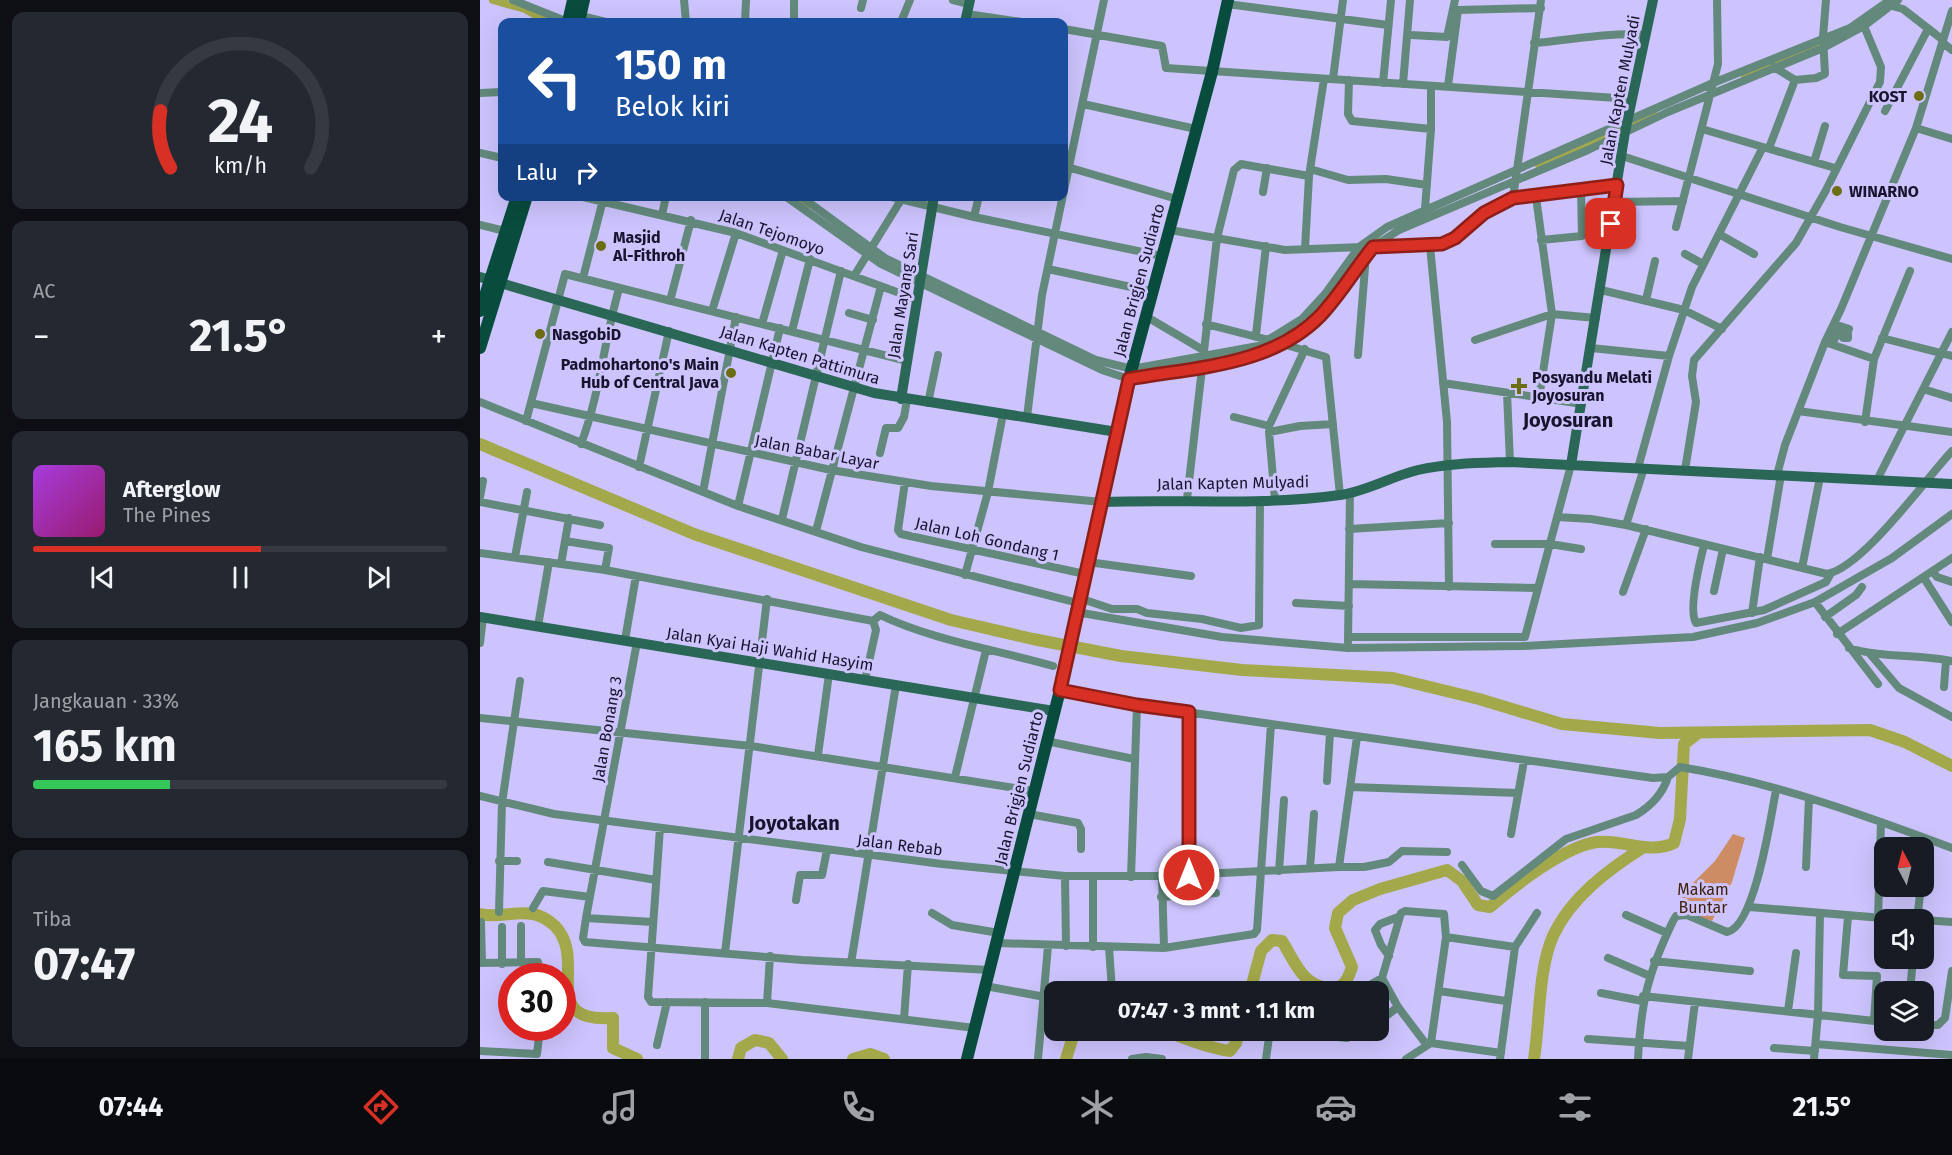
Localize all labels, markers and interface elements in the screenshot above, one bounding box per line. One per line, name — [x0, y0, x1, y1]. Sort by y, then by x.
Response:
street label: Jalan Kapten Mulyadi — [1596, 13, 1644, 167]
text: 150 m — [615, 40, 727, 90]
icon: left — [516, 42, 594, 120]
text: 24 — [207, 84, 273, 159]
place label: KOST — [1869, 87, 1907, 106]
marker: KOST — [1912, 89, 1926, 103]
text: Belok kiri — [615, 91, 730, 123]
text: km/h — [213, 153, 267, 179]
icon: right — [570, 156, 603, 189]
text: Lalu — [516, 159, 558, 186]
place label: WINARNO — [1849, 182, 1919, 201]
marker: WINARNO — [1830, 184, 1844, 198]
pin — [1585, 198, 1636, 249]
street label: Jalan Brigjen Sudiarto — [1109, 201, 1169, 359]
street label: Jalan Tejomoyo — [717, 205, 827, 259]
icon: arrive — [1594, 207, 1627, 240]
place label: Masjid Al-Fithroh — [612, 228, 685, 265]
street label: Jalan Mayang Sari — [884, 230, 922, 360]
marker: Masjid Al-Fithroh — [594, 239, 608, 253]
text: AC — [33, 279, 55, 303]
text: 21.5° — [189, 309, 291, 363]
text: − — [33, 317, 50, 357]
text: + — [431, 317, 447, 357]
street label: Jalan Kapten Pattimura — [718, 322, 882, 388]
place label: NasgobiD — [552, 325, 621, 344]
marker: NasgobiD — [533, 327, 547, 341]
place label: Padmohartono's Main Hub of Central Java — [561, 355, 719, 392]
marker: Padmohartono's Main Hub of Central Java — [724, 366, 738, 380]
place label: Posyandu Melati Joyosuran — [1531, 368, 1652, 405]
marker: Posyandu Melati Joyosuran — [1510, 377, 1528, 395]
district label: Joyosuran — [1522, 408, 1613, 432]
street label: Jalan Babar Layar — [753, 431, 881, 474]
street label: Jalan Kapten Mulyadi — [1157, 472, 1309, 494]
text: Afterglow — [123, 476, 220, 503]
text: The Pines — [123, 503, 210, 527]
street label: Jalan Loh Gondang 1 — [913, 513, 1061, 565]
icon: previous — [86, 561, 119, 594]
icon: pause — [224, 561, 257, 594]
icon: next — [362, 561, 395, 594]
street label: Jalan Kyai Haji Wahid Hasyim — [665, 623, 875, 675]
street label: Jalan Bonang 3 — [588, 674, 626, 784]
text: Jangkauan · 33% — [33, 689, 179, 713]
street label: Jalan Brigjen Sudiarto — [991, 709, 1047, 867]
text: 165 km — [33, 719, 177, 773]
district label: Joyotakan — [747, 811, 840, 835]
street label: Jalan Rebab — [856, 830, 944, 860]
north arrow — [1874, 837, 1934, 897]
map controls — [1874, 837, 1934, 1041]
position arrow — [1157, 843, 1221, 907]
park label: Makam Buntar — [1677, 880, 1729, 917]
text: Tiba — [33, 907, 72, 931]
button: sound — [1874, 909, 1934, 969]
text: 07:47 — [33, 937, 135, 991]
speed limit sign: 30 — [498, 963, 576, 1041]
button: layers — [1874, 981, 1934, 1041]
text: 07:47 · 3 mnt · 1.1 km — [1118, 997, 1315, 1024]
icon: directions — [360, 1086, 402, 1128]
icon: music — [599, 1086, 641, 1128]
icon: phone — [837, 1086, 879, 1128]
icon: climate — [1076, 1086, 1118, 1128]
icon: car — [1315, 1086, 1357, 1128]
icon: filters — [1554, 1086, 1596, 1128]
text: 07:44 — [98, 1091, 163, 1123]
text: 21.5° — [1793, 1091, 1854, 1123]

